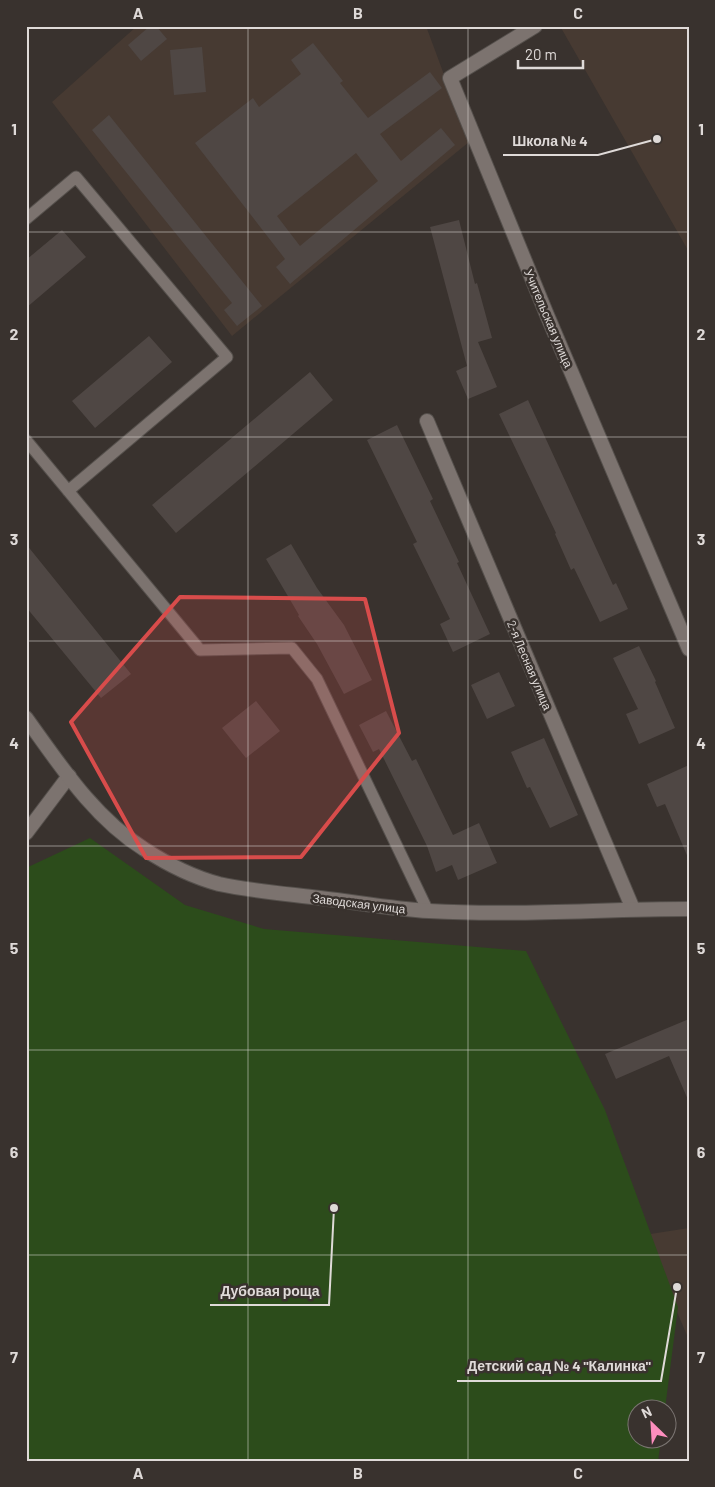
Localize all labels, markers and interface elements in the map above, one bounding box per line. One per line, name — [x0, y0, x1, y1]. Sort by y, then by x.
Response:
text: A — [133, 3, 144, 22]
text: B — [353, 3, 363, 22]
text: C — [573, 3, 583, 22]
scale bar — [518, 38, 582, 70]
text: 20 m — [525, 45, 557, 63]
text: 1 — [11, 119, 17, 138]
text: 1 — [698, 119, 704, 138]
callout: Школа № 4 — [503, 126, 598, 155]
text: Школа № 4 — [512, 132, 588, 149]
street label: Учительская улица — [521, 267, 576, 370]
text: 2 — [10, 324, 19, 343]
text: 2 — [697, 324, 706, 343]
text: 3 — [10, 529, 18, 548]
text: 3 — [697, 529, 705, 548]
street label: 2-я Лесная улица — [504, 618, 555, 713]
text: 4 — [9, 733, 19, 752]
text: 4 — [696, 733, 706, 752]
street label: Заводская улица — [312, 890, 407, 917]
text: 5 — [10, 938, 19, 957]
text: 5 — [697, 938, 706, 957]
text: 6 — [10, 1142, 19, 1161]
text: 6 — [697, 1142, 706, 1161]
callout: Дубовая роща — [210, 1276, 329, 1305]
text: Дубовая роща — [220, 1282, 320, 1299]
text: 7 — [10, 1347, 18, 1366]
text: 7 — [697, 1347, 705, 1366]
callout: Детский сад № 4 "Калинка" — [457, 1352, 661, 1381]
text: Детский сад № 4 "Калинка" — [467, 1357, 651, 1374]
north arrow — [628, 1400, 678, 1450]
text: N — [638, 1402, 654, 1421]
text: A — [133, 1463, 144, 1482]
text: B — [353, 1463, 363, 1482]
text: C — [573, 1463, 583, 1482]

